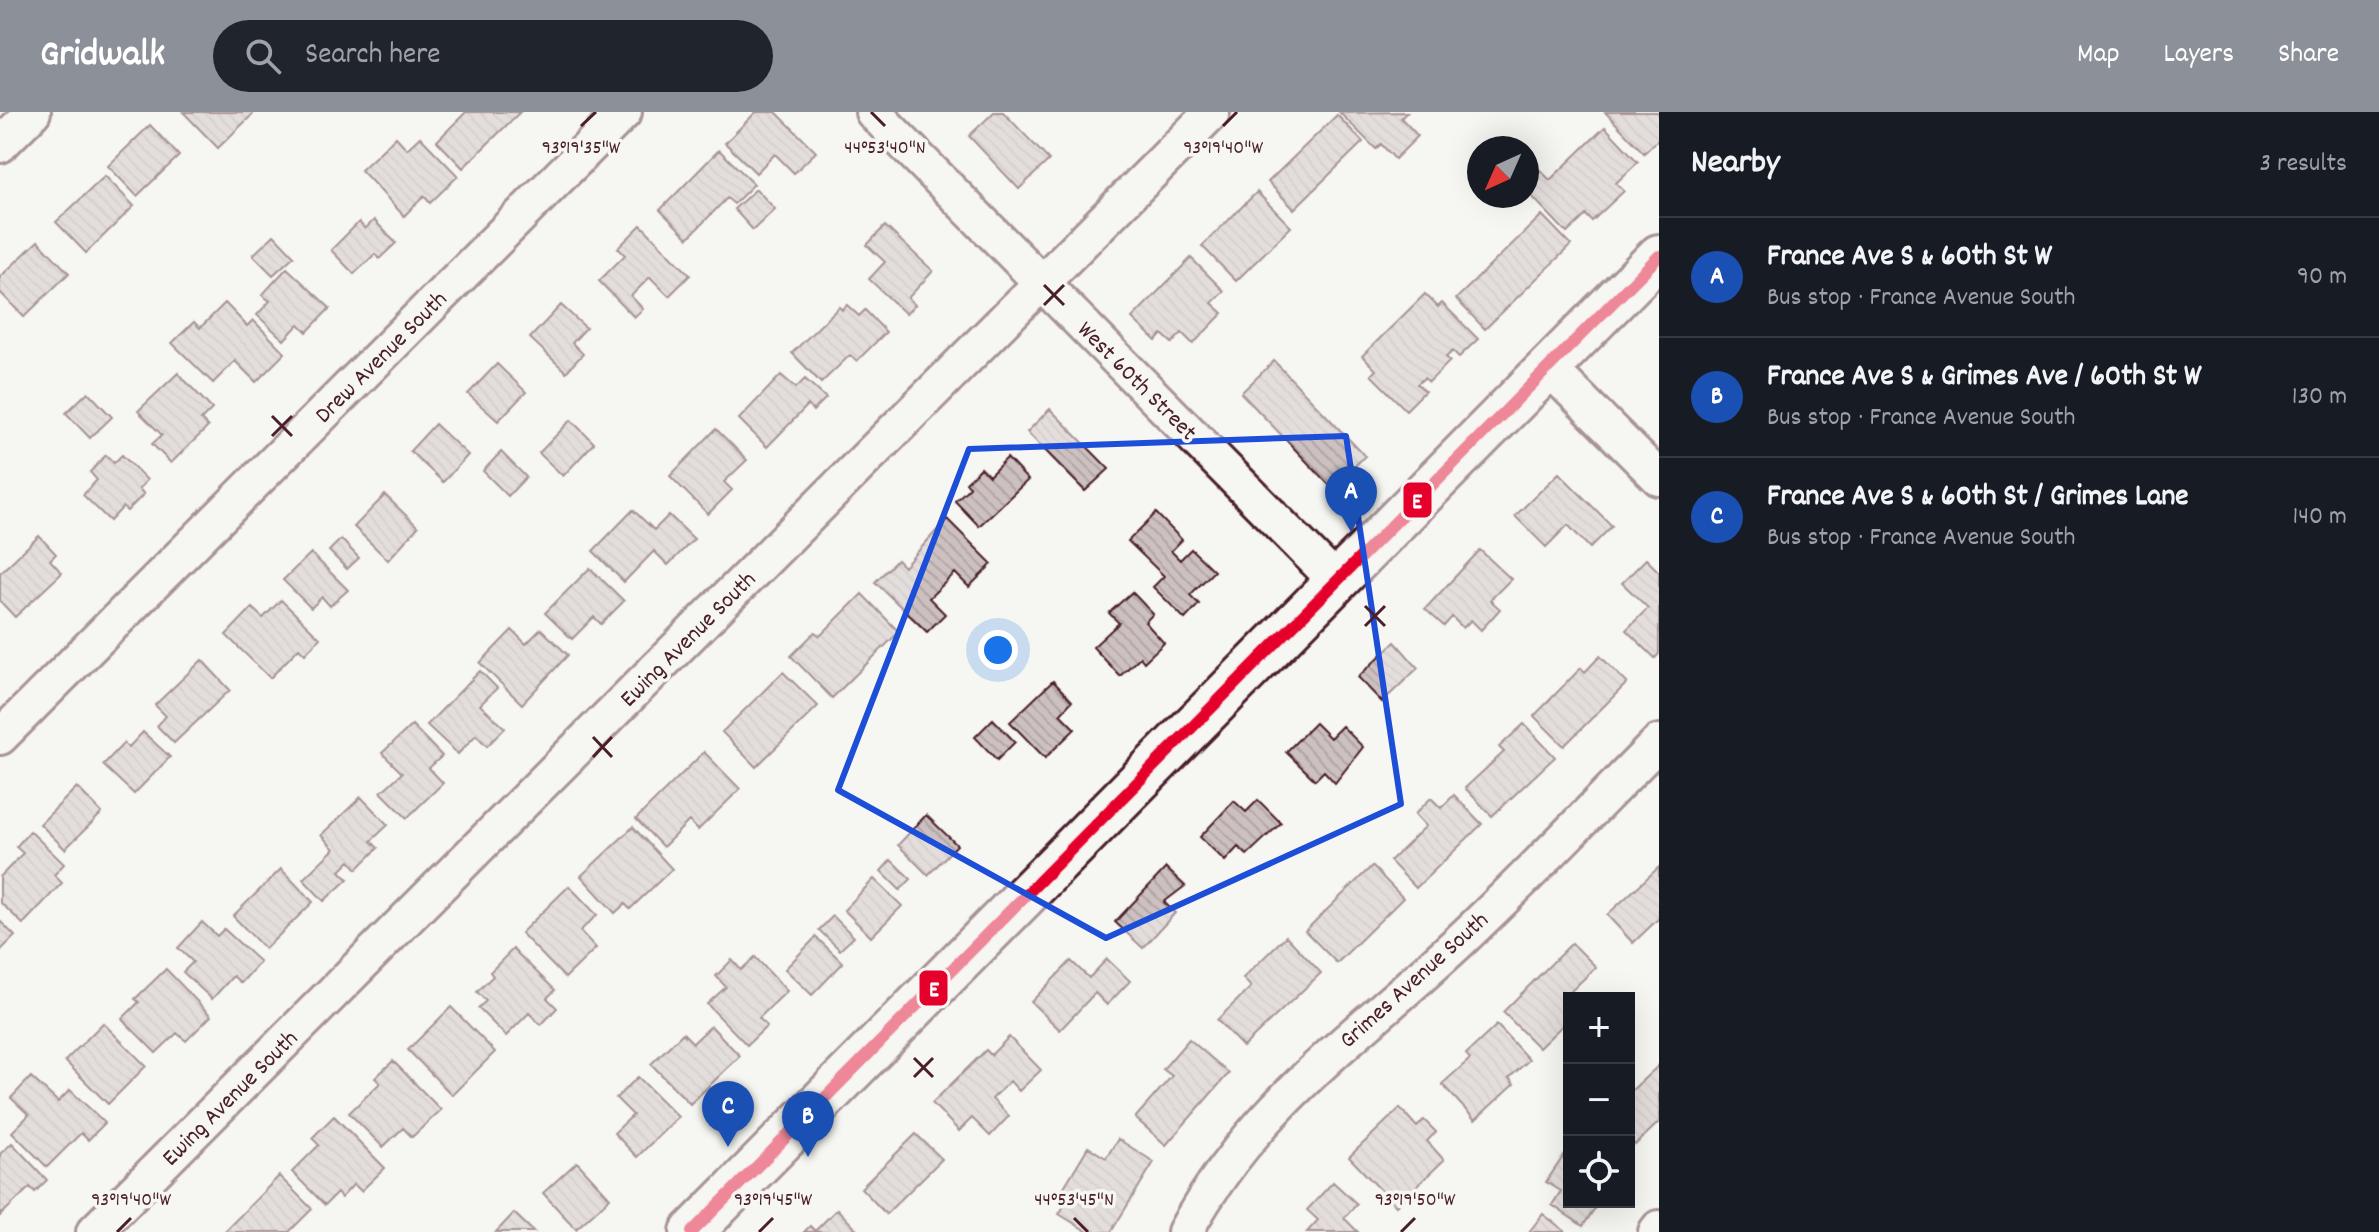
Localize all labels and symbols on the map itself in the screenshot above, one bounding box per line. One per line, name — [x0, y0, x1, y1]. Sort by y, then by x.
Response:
text: 93°19'35"W — [542, 135, 621, 163]
text: 44°53'40"N — [844, 135, 926, 163]
text: 93°19'40"W — [1183, 135, 1263, 163]
north arrow — [1467, 136, 1539, 208]
street label: Drew Avenue South — [308, 284, 456, 432]
street label: West 60th Street — [1068, 314, 1204, 450]
pin: A — [1325, 466, 1377, 532]
line badge: E — [1402, 481, 1433, 519]
text: E — [1412, 488, 1423, 519]
street label: Ewing Avenue South — [613, 564, 765, 716]
your location — [978, 630, 1018, 670]
street label: Grimes Avenue South — [1333, 905, 1497, 1058]
line badge: E — [918, 969, 949, 1007]
text: E — [929, 976, 940, 1007]
street label: Ewing Avenue South — [155, 1023, 307, 1175]
pin: C — [702, 1081, 754, 1147]
pin: B — [782, 1091, 834, 1157]
text: 93°19'40"W — [91, 1187, 171, 1215]
text: 93°19'45"W — [734, 1187, 813, 1215]
text: 44°53'45"N — [1034, 1187, 1114, 1215]
text: 93°19'50"W — [1375, 1187, 1456, 1215]

